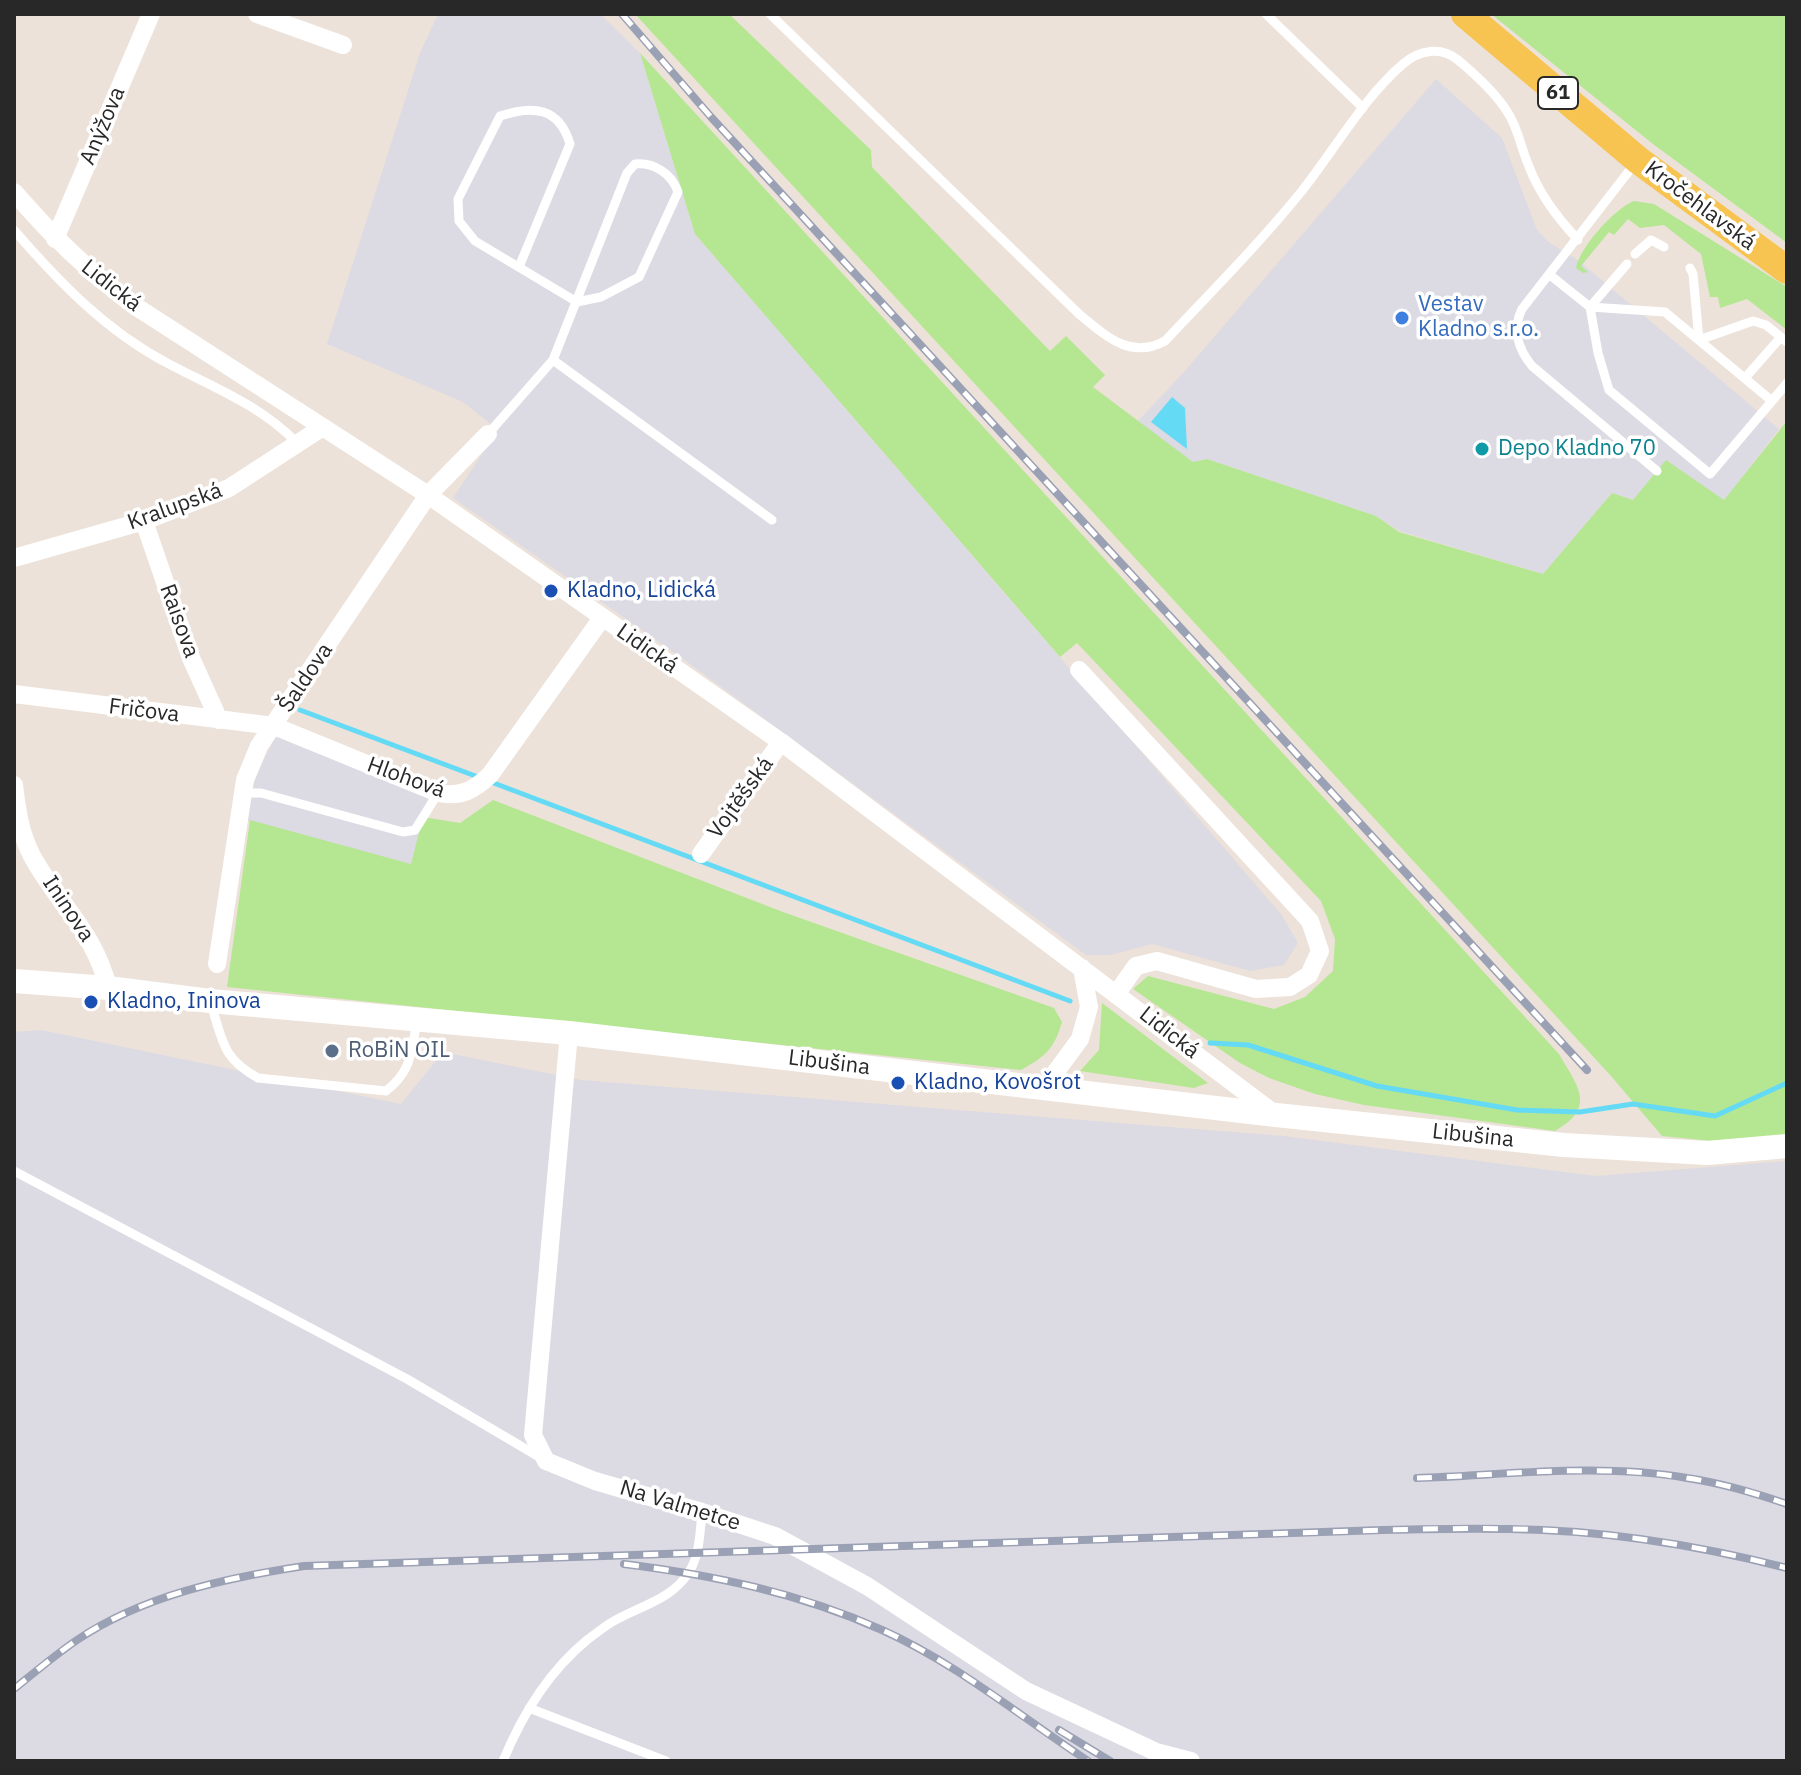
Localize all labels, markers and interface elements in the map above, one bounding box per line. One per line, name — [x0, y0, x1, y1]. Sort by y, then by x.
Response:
road number: 61 — [1538, 77, 1578, 109]
street label: Anýžova — [75, 83, 131, 169]
street label: Kročehlavská — [1639, 156, 1761, 256]
street label: Lidická — [76, 254, 146, 318]
place label: Vestav Kladno s.r.o. — [1418, 292, 1539, 344]
marker: Vestav Kladno s.r.o. — [1393, 309, 1411, 327]
place label: Depo Kladno 70 — [1498, 436, 1656, 462]
marker: Depo Kladno 70 — [1473, 440, 1491, 458]
street label: Kralupská — [124, 478, 226, 536]
place label: Kladno, Lidická — [567, 578, 716, 604]
street label: Raisova — [154, 581, 204, 661]
marker: Kladno, Lidická — [542, 582, 560, 600]
street label: Lidická — [611, 618, 683, 680]
street label: Šaldova — [273, 638, 339, 718]
street label: Fričova — [107, 694, 181, 728]
street label: Hlohová — [363, 752, 449, 804]
street label: Vojtěšská — [702, 752, 780, 844]
street label: Ininova — [36, 871, 100, 947]
place label: Kladno, Ininova — [107, 989, 261, 1015]
marker: Kladno, Ininova — [82, 993, 100, 1011]
street label: Lidická — [1134, 1001, 1204, 1065]
place label: RoBiN OIL — [348, 1038, 450, 1064]
marker: RoBiN OIL — [323, 1042, 341, 1060]
street label: Libušina — [787, 1045, 871, 1081]
place label: Kladno, Kovošrot — [914, 1070, 1081, 1096]
marker: Kladno, Kovošrot — [889, 1074, 907, 1092]
street label: Libušina — [1431, 1119, 1515, 1153]
street label: Na Valmetce — [616, 1475, 744, 1537]

